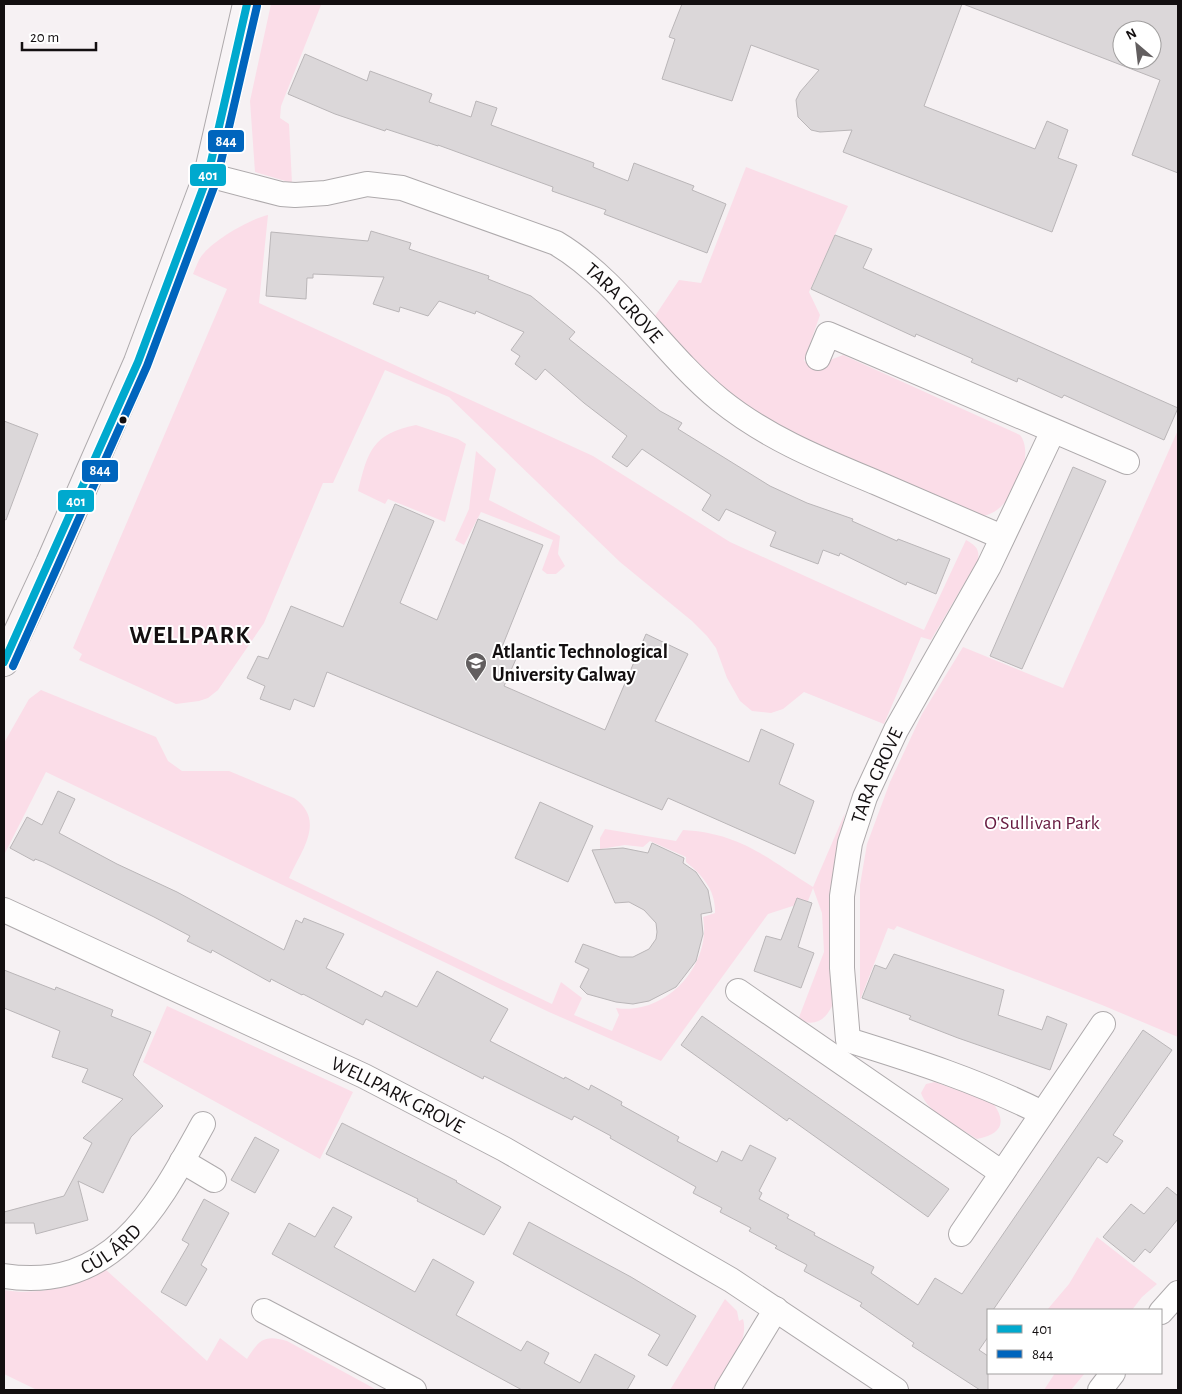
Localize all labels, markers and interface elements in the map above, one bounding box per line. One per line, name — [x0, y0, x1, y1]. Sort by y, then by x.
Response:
scale bar — [22, 20, 96, 52]
north arrow — [1112, 20, 1162, 70]
text: N — [1124, 26, 1139, 43]
text: 20 m — [30, 30, 59, 45]
line badge: 844 — [207, 129, 245, 153]
text: 844 — [216, 135, 237, 149]
line badge: 401 — [189, 163, 227, 187]
text: 401 — [198, 169, 218, 183]
street label: TARA GROVE — [581, 259, 666, 347]
unlabelled marker — [118, 415, 128, 425]
line badge: 844 — [81, 459, 119, 483]
text: 844 — [90, 464, 111, 478]
line badge: 401 — [57, 489, 95, 513]
text: 401 — [66, 495, 86, 509]
district label: WELLPARK — [129, 623, 251, 648]
place label: Atlantic Technological University Galway — [492, 642, 668, 685]
school or university icon: Atlantic Technological University Galway — [464, 651, 488, 682]
street label: TARA GROVE — [848, 724, 907, 826]
park label: O'Sullivan Park — [984, 813, 1100, 833]
street label: WELLPARK GROVE — [328, 1053, 468, 1138]
street label: CÚL ÁRD — [78, 1221, 145, 1278]
legend — [987, 1309, 1162, 1374]
text: 401 — [1032, 1322, 1052, 1337]
text: 844 — [1032, 1347, 1054, 1362]

